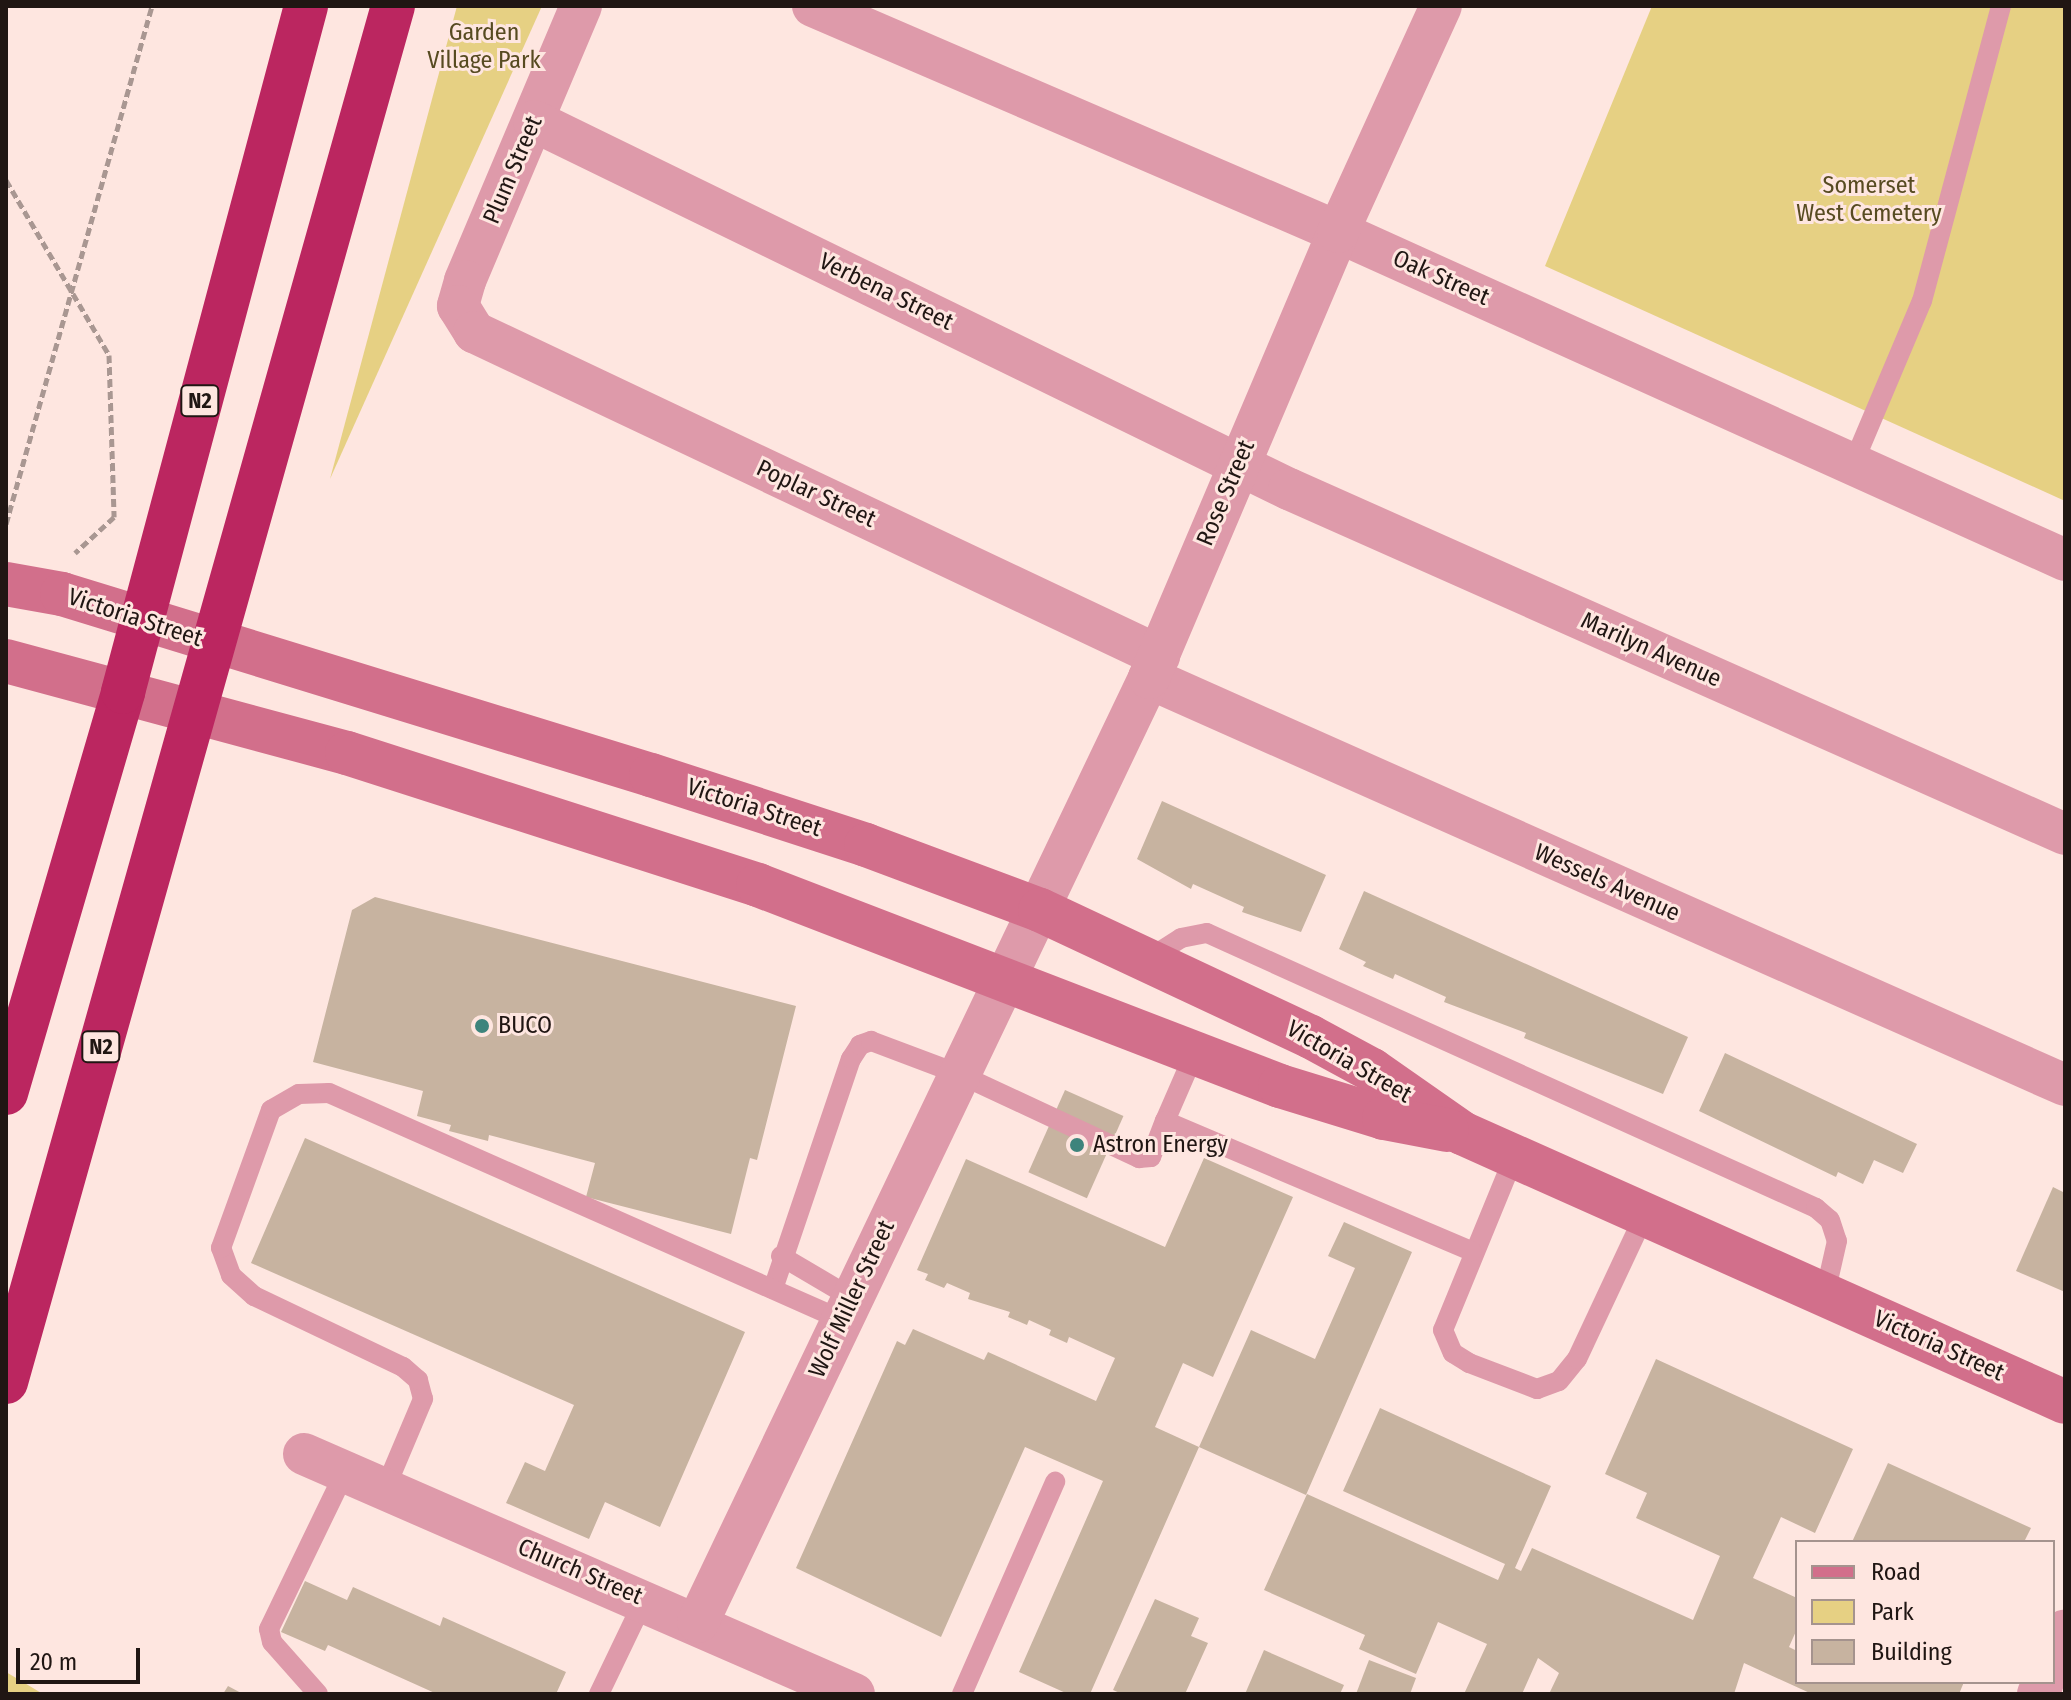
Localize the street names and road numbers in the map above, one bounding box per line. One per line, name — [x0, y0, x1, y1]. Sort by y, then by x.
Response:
street label: Plum Street — [477, 112, 549, 228]
street label: Oak Street — [1388, 244, 1494, 312]
street label: Verbena Street — [814, 247, 958, 337]
road number: N2 — [180, 383, 220, 419]
street label: Rose Street — [1191, 436, 1261, 550]
street label: Poplar Street — [752, 454, 880, 534]
street label: Victoria Street — [64, 583, 206, 653]
street label: Marilyn Avenue — [1576, 606, 1726, 694]
street label: Victoria Street — [683, 773, 825, 843]
street label: Wessels Avenue — [1530, 838, 1684, 928]
street label: Victoria Street — [1281, 1015, 1417, 1109]
road number: N2 — [81, 1029, 121, 1065]
street label: Wolf Miller Street — [803, 1216, 901, 1382]
street label: Victoria Street — [1869, 1304, 2009, 1388]
street label: Church Street — [513, 1533, 647, 1611]

